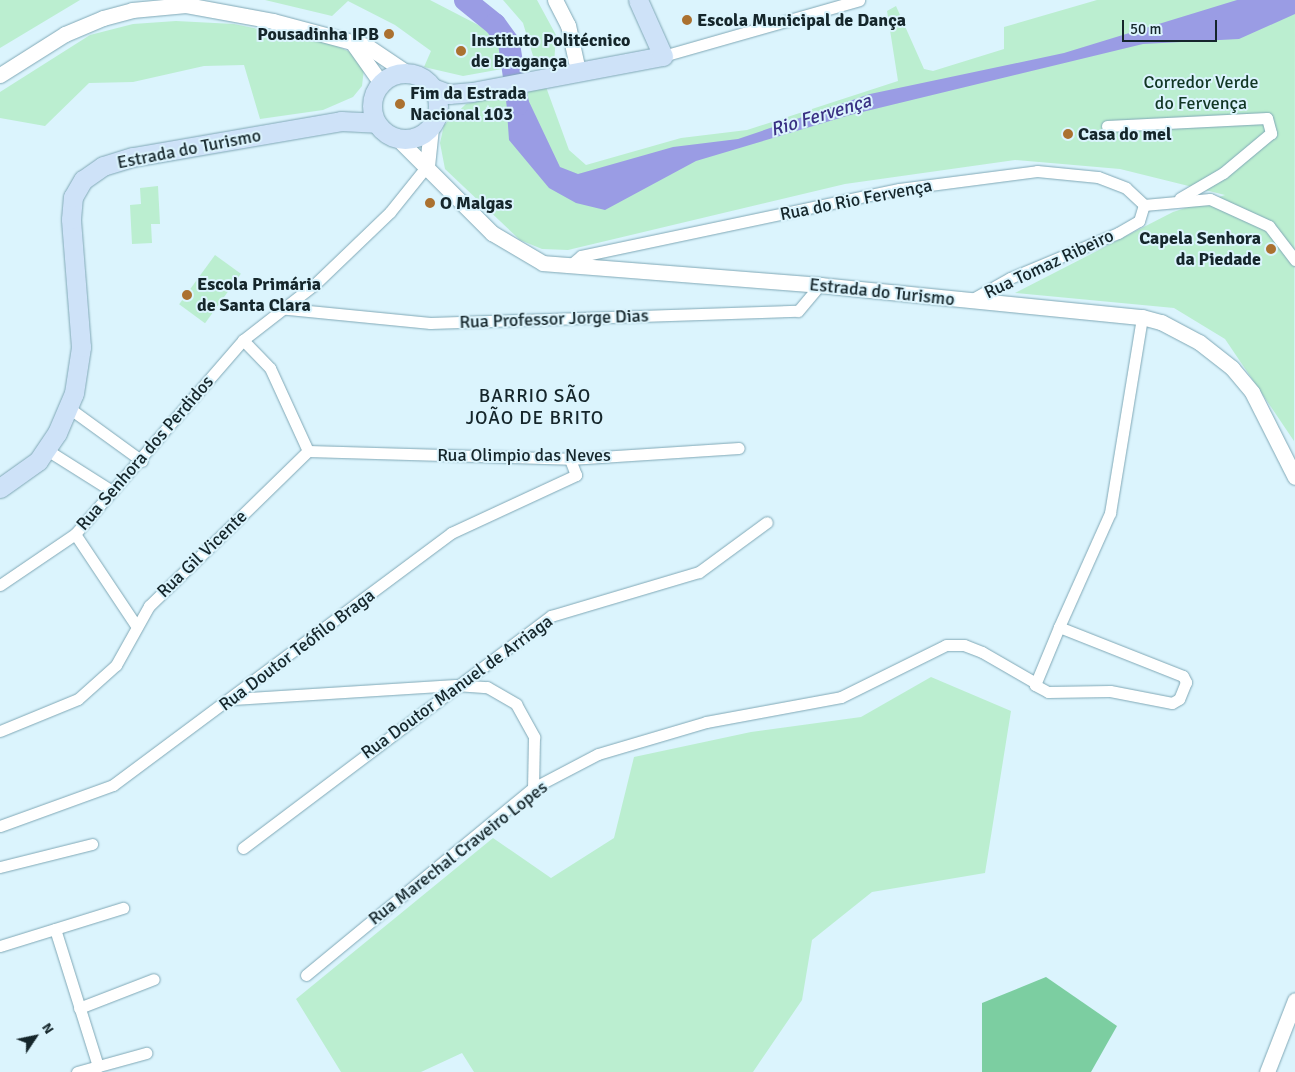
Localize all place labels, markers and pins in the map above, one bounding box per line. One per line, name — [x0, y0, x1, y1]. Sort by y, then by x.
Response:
place label: Escola Municipal de Dança — [697, 9, 906, 31]
marker: Escola Municipal de Dança — [681, 14, 693, 26]
place label: Pousadinha IPB — [257, 23, 379, 45]
marker: Pousadinha IPB — [383, 28, 395, 40]
place label: Instituto Politécnico de Bragança — [471, 30, 630, 72]
marker: Instituto Politécnico de Bragança — [455, 45, 467, 57]
place label: Fim da Estrada Nacional 103 — [410, 83, 526, 126]
marker: Fim da Estrada Nacional 103 — [394, 98, 406, 110]
place label: Casa do mel — [1078, 123, 1172, 145]
marker: Casa do mel — [1062, 128, 1074, 140]
place label: O Malgas — [440, 192, 513, 214]
marker: O Malgas — [424, 197, 436, 209]
place label: Capela Senhora da Piedade — [1139, 228, 1261, 270]
marker: Capela Senhora da Piedade — [1265, 243, 1277, 255]
place label: Escola Primária de Santa Clara — [197, 274, 321, 316]
marker: Escola Primária de Santa Clara — [181, 289, 193, 301]

